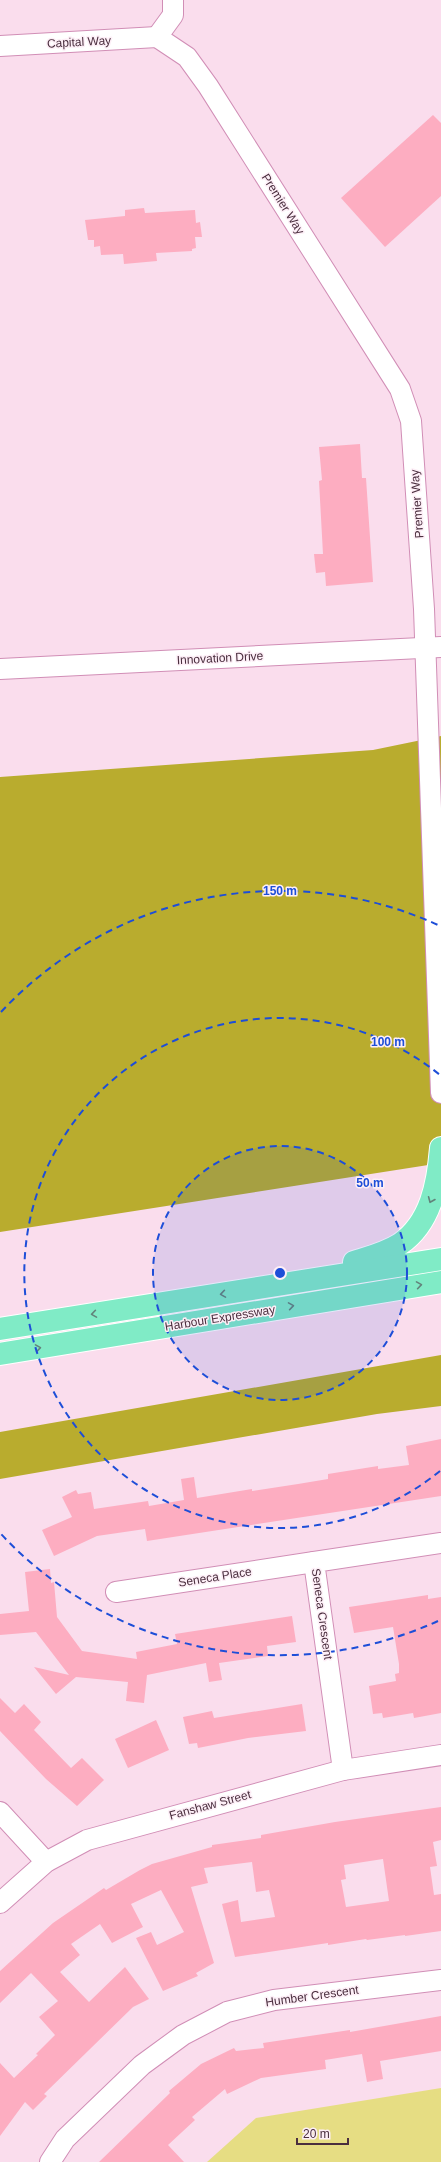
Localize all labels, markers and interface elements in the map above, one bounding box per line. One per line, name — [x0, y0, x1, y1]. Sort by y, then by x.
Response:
street label: Capital Way — [47, 33, 111, 51]
street label: Premier Way — [259, 171, 307, 237]
street label: Premier Way — [408, 469, 426, 539]
street label: Innovation Drive — [176, 649, 264, 667]
text: 150 m — [263, 884, 297, 898]
text: 100 m — [371, 1035, 405, 1049]
text: 50 m — [356, 1176, 384, 1190]
one-way arrow — [428, 1197, 436, 1204]
centre of rings — [273, 1266, 287, 1280]
one-way arrow — [416, 1281, 423, 1290]
one-way arrow — [220, 1289, 226, 1297]
street label: Harbour Expressway — [164, 1302, 276, 1334]
one-way arrow — [288, 1302, 294, 1311]
one-way arrow — [91, 1309, 97, 1318]
one-way arrow — [35, 1344, 42, 1352]
street label: Seneca Place — [177, 1564, 253, 1590]
street label: Seneca Crescent — [309, 1567, 335, 1661]
street label: Fanshaw Street — [168, 1787, 253, 1823]
street label: Humber Crescent — [264, 1982, 360, 2009]
scale bar — [297, 2120, 348, 2146]
text: 20 m — [303, 2127, 330, 2141]

